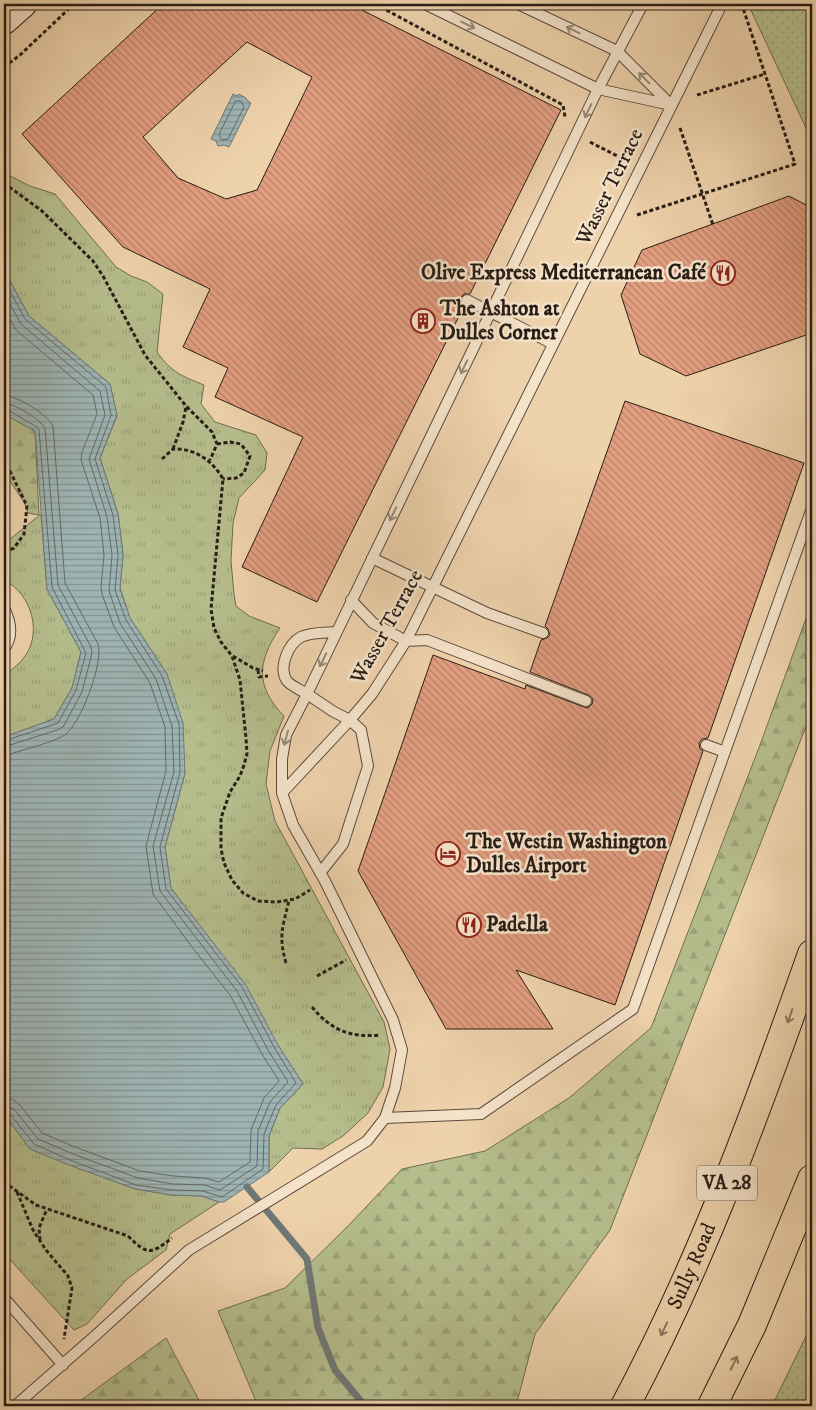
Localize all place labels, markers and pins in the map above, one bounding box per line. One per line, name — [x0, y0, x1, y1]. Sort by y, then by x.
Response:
place label: Olive Express Mediterranean Café — [421, 260, 706, 286]
restaurant icon: Olive Express Mediterranean Café — [710, 260, 736, 286]
place label: The Ashton at Dulles Corner — [439, 296, 560, 346]
building icon: The Ashton at Dulles Corner — [410, 308, 436, 334]
place label: The Westin Washington Dulles Airport — [465, 829, 668, 879]
hotel icon: The Westin Washington Dulles Airport — [435, 841, 461, 867]
restaurant icon: Padella — [456, 912, 482, 938]
place label: Padella — [486, 912, 549, 938]

